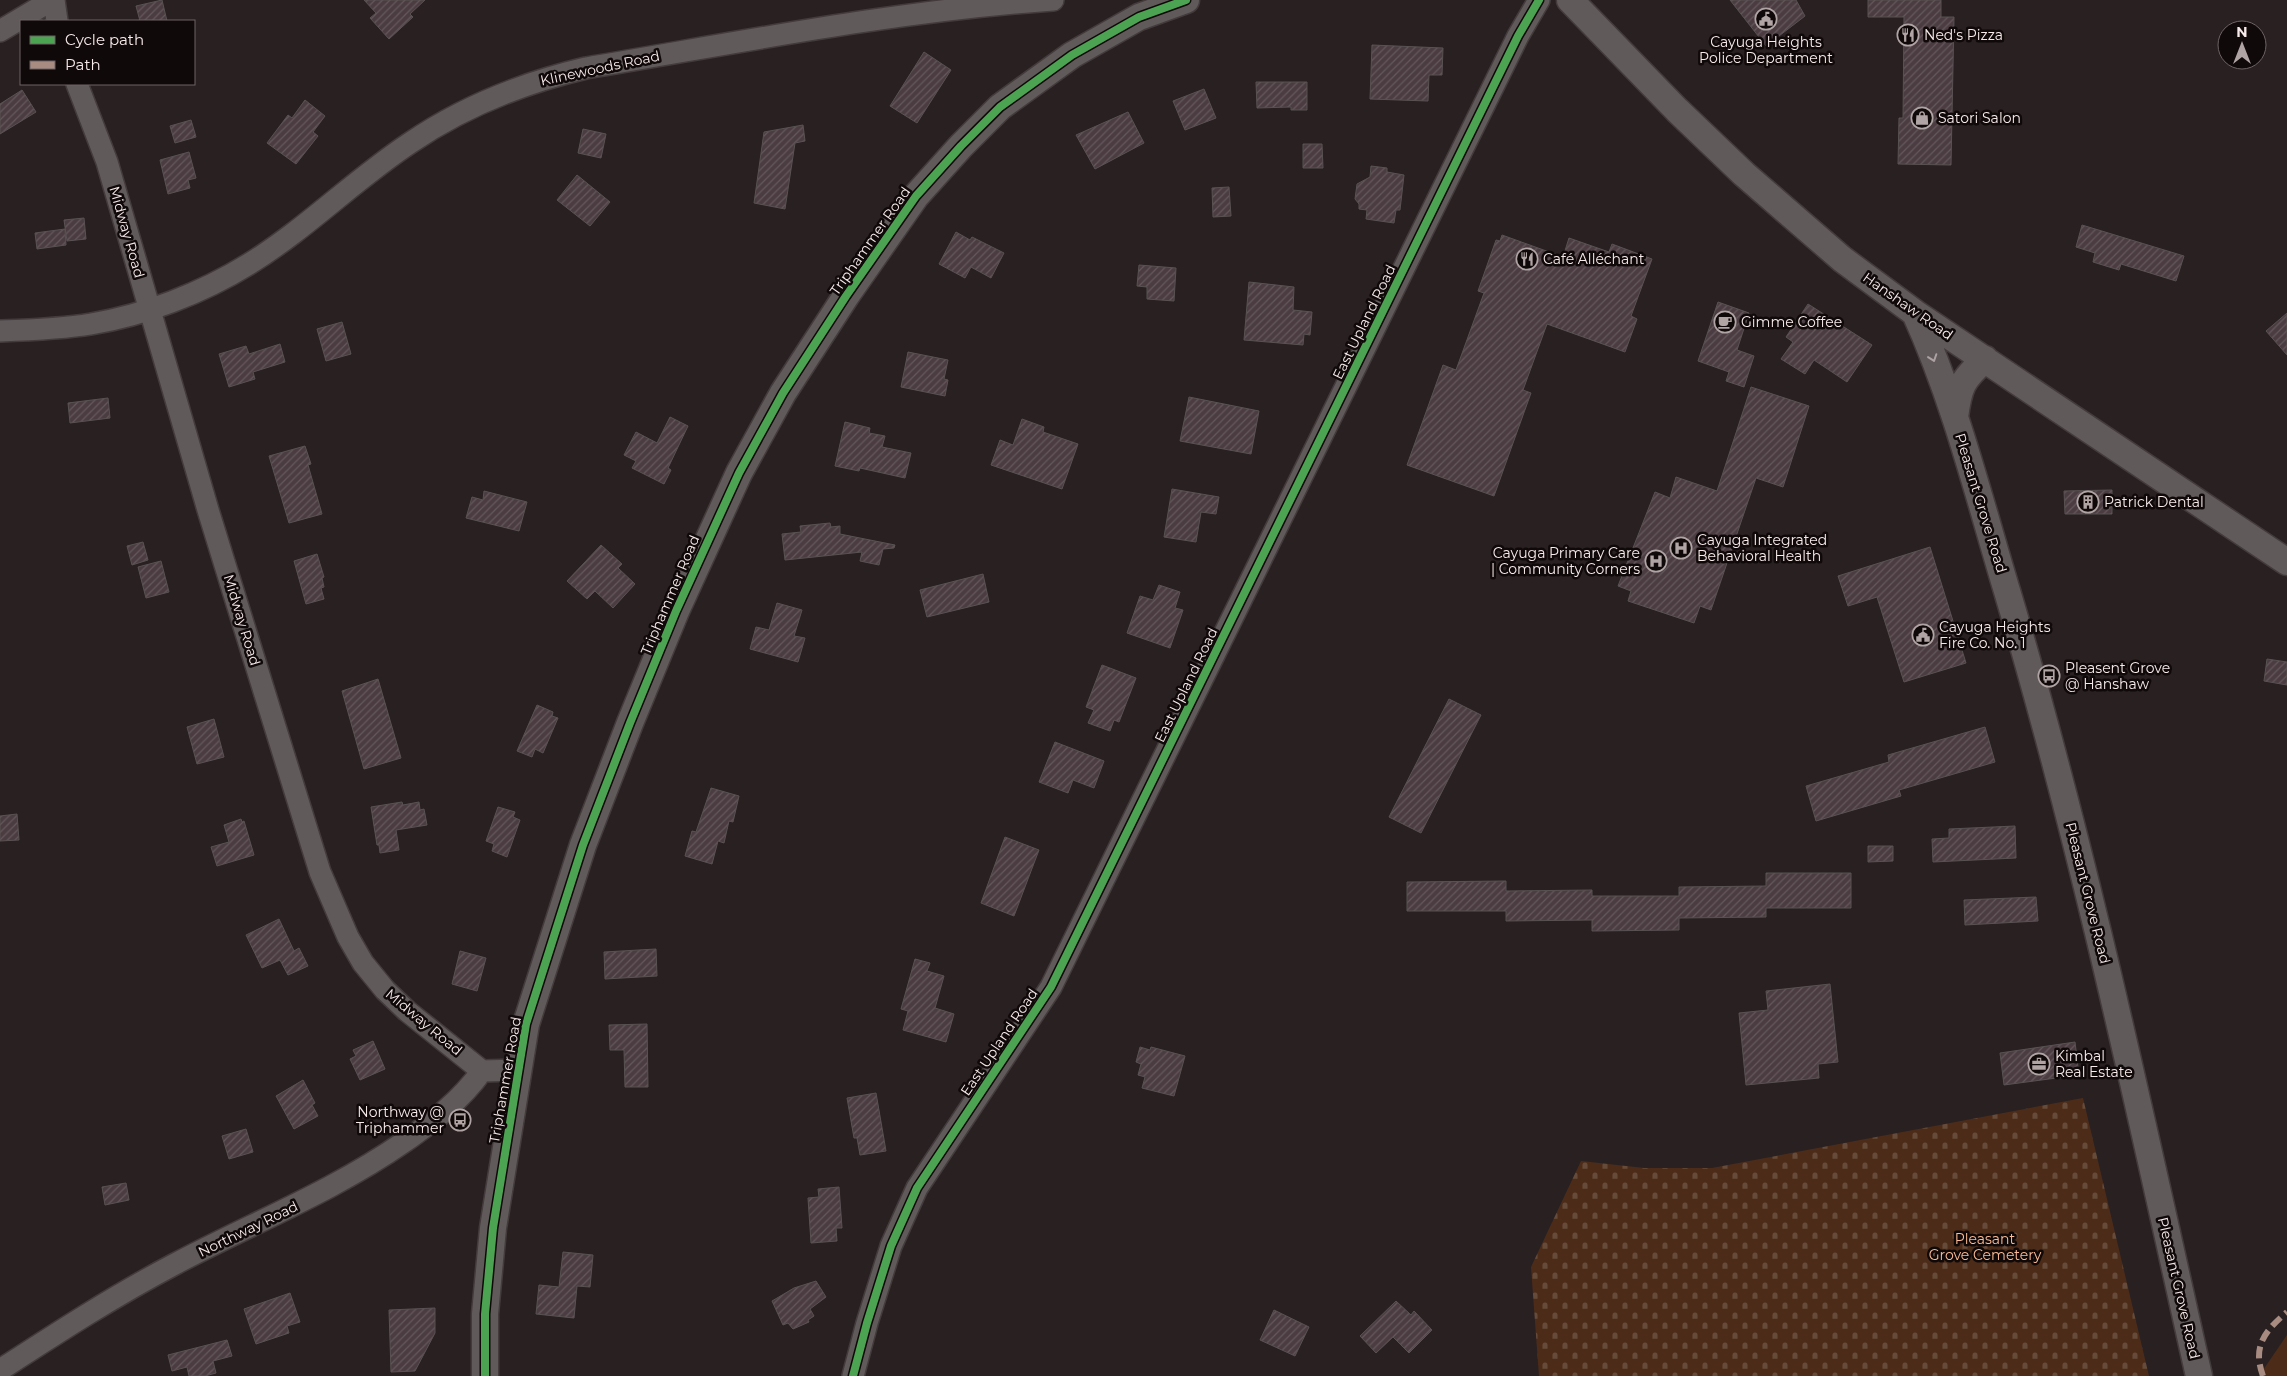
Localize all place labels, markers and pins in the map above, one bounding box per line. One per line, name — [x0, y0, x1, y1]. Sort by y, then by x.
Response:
public building icon: Cayuga Heights Police Department — [1754, 7, 1778, 31]
restaurant icon: Ned's Pizza — [1896, 23, 1920, 47]
place label: Ned's Pizza — [1924, 26, 2003, 44]
place label: Cayuga Heights Police Department — [1699, 33, 1833, 67]
shop icon: Satori Salon — [1910, 106, 1934, 130]
place label: Satori Salon — [1938, 109, 2021, 127]
restaurant icon: Café Alléchant — [1515, 247, 1539, 271]
place label: Café Alléchant — [1543, 250, 1645, 268]
cafe icon: Gimme Coffee — [1713, 310, 1737, 334]
place label: Gimme Coffee — [1741, 313, 1842, 331]
building icon: Patrick Dental — [2076, 490, 2100, 514]
place label: Patrick Dental — [2104, 493, 2204, 511]
place label: Cayuga Integrated Behavioral Health — [1697, 531, 1827, 565]
hospital icon: Cayuga Integrated Behavioral Health — [1669, 536, 1693, 560]
place label: Cayuga Primary Care | Community Corners — [1491, 544, 1640, 578]
hospital icon: Cayuga Primary Care | Community Corners — [1644, 549, 1668, 573]
place label: Cayuga Heights Fire Co. No. 1 — [1939, 618, 2051, 652]
public building icon: Cayuga Heights Fire Co. No. 1 — [1911, 623, 1935, 647]
place label: Pleasent Grove @ Hanshaw — [2065, 659, 2170, 693]
bus stop icon: Pleasent Grove @ Hanshaw — [2037, 664, 2061, 688]
place label: Kimbal Real Estate — [2055, 1047, 2133, 1081]
office icon: Kimbal Real Estate — [2027, 1052, 2051, 1076]
place label: Northway @ Triphammer — [356, 1103, 444, 1137]
bus stop icon: Northway @ Triphammer — [448, 1108, 472, 1132]

